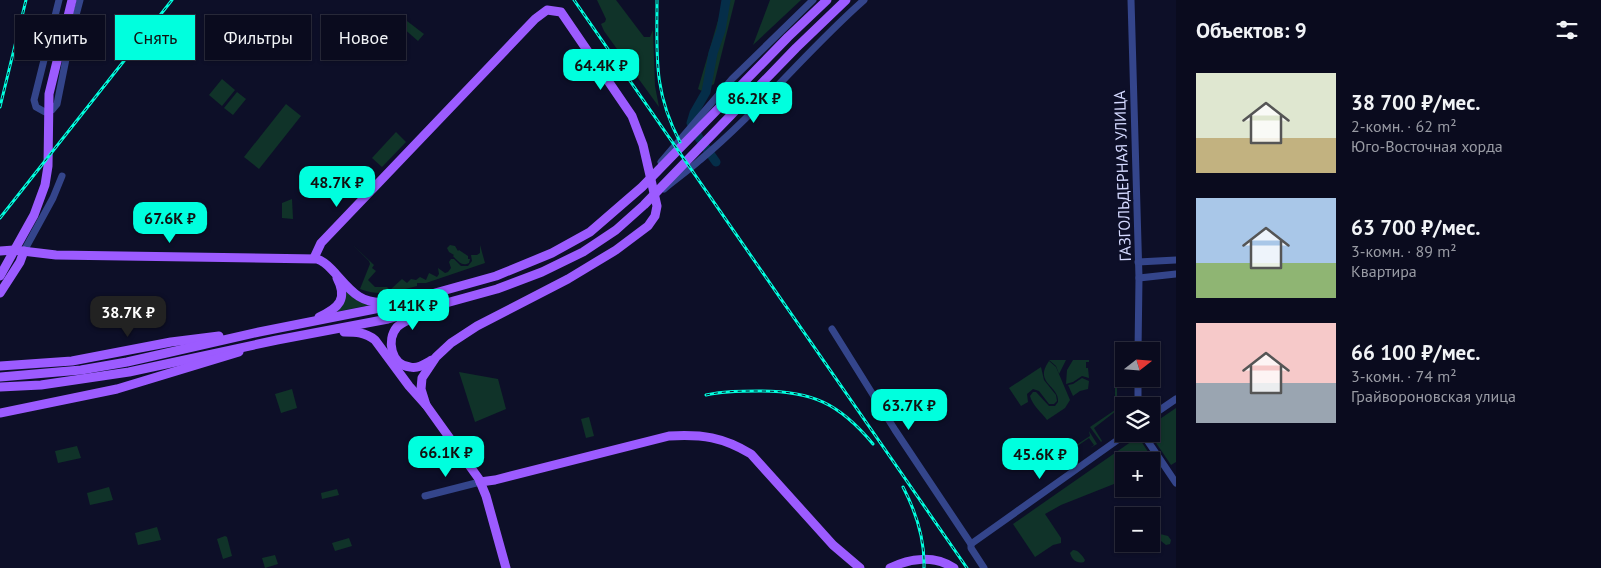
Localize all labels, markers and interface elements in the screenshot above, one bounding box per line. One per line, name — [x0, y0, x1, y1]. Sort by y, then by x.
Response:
chip: Купить — [15, 15, 105, 60]
chip: Снять — [115, 15, 195, 60]
chip: Фильтры — [205, 15, 311, 60]
chip: Новое — [321, 15, 406, 60]
icon: filters — [1553, 16, 1581, 44]
text: Объектов: 9 — [1196, 17, 1307, 44]
pin: 64.4K ₽ — [555, 48, 647, 91]
text: 64.4K ₽ — [574, 55, 628, 75]
pin: 86.2K ₽ — [708, 82, 800, 124]
text: 86.2K ₽ — [727, 88, 781, 108]
text: 38 700 ₽/мес. — [1351, 89, 1480, 116]
street label: ГАЗГОЛЬДЕРНАЯ УЛИЦА — [1109, 90, 1135, 262]
icon: home — [1236, 93, 1296, 153]
text: 2-комн. · 62 m² — [1351, 116, 1457, 136]
text: Юго-Восточная хорда — [1351, 136, 1503, 156]
pin: 48.7K ₽ — [291, 166, 383, 208]
text: 48.7K ₽ — [310, 172, 364, 192]
pin: 67.6K ₽ — [124, 202, 216, 244]
text: 67.6K ₽ — [144, 208, 196, 228]
text: 63 700 ₽/мес. — [1351, 214, 1480, 241]
icon: home — [1236, 218, 1296, 278]
text: 3-комн. · 89 m² — [1351, 241, 1457, 261]
text: Квартира — [1351, 261, 1417, 281]
pin: 141K ₽ — [372, 288, 454, 331]
text: 141K ₽ — [388, 295, 438, 315]
pin: 38.7K ₽ — [82, 296, 174, 338]
text: 38.7K ₽ — [101, 302, 155, 322]
text: 66 100 ₽/мес. — [1351, 339, 1480, 366]
north arrow — [1115, 342, 1160, 388]
map controls — [1115, 342, 1160, 552]
icon: home — [1236, 343, 1296, 403]
text: 3-комн. · 74 m² — [1351, 366, 1457, 386]
text: Грайвороновская улица — [1351, 386, 1516, 406]
pin: 63.7K ₽ — [863, 388, 955, 431]
text: 63.7K ₽ — [882, 395, 936, 415]
button: layers — [1115, 397, 1160, 442]
pin: 66.1K ₽ — [400, 436, 492, 478]
pin: 45.6K ₽ — [994, 438, 1086, 480]
text: 66.1K ₽ — [419, 442, 473, 462]
text: 45.6K ₽ — [1013, 444, 1067, 464]
button: + — [1115, 452, 1160, 497]
button: − — [1115, 507, 1160, 552]

